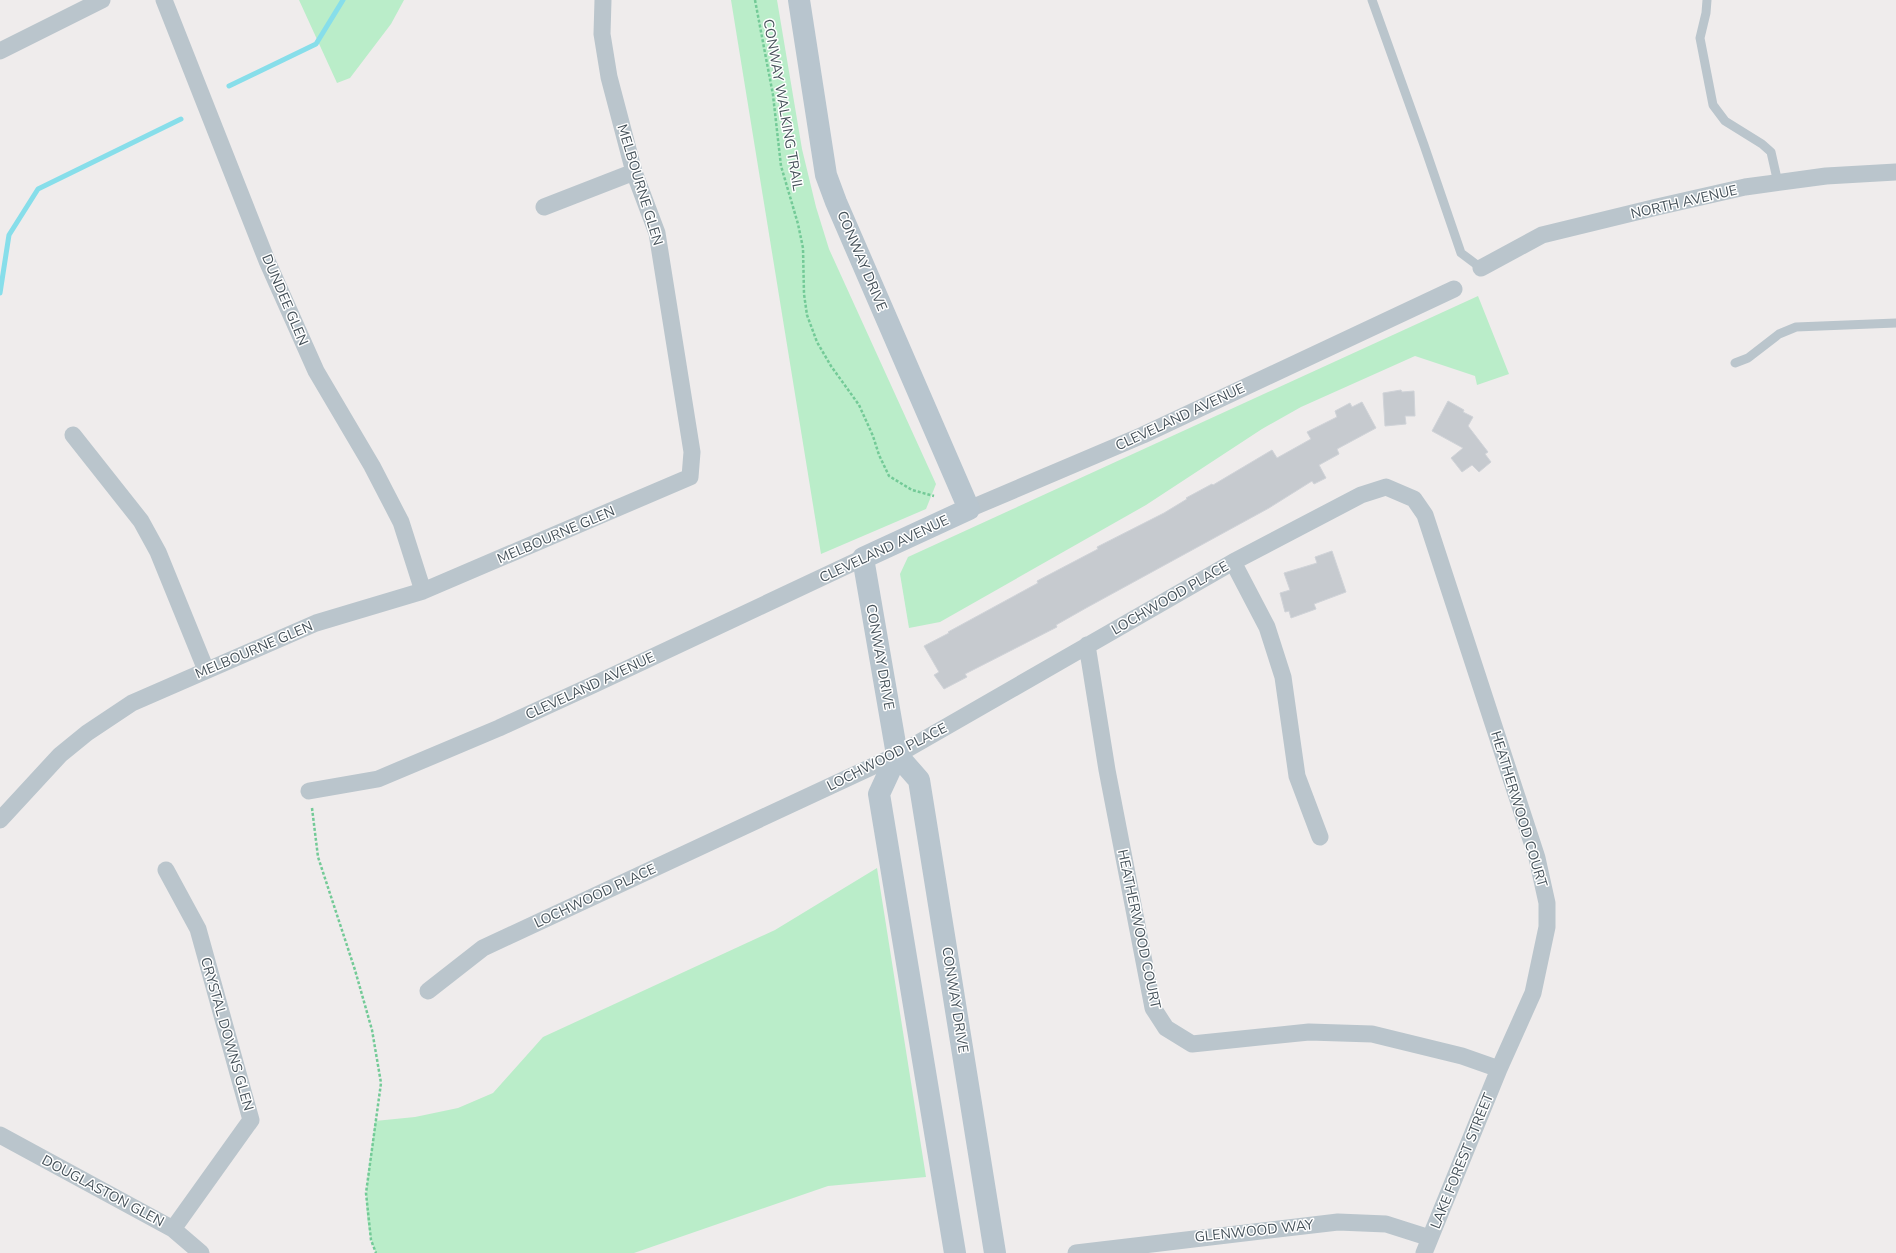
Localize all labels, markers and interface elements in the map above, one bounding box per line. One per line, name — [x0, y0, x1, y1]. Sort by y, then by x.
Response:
street label: CONWAY WALKING TRAIL — [759, 18, 808, 193]
street label: MELBOURNE GLEN — [613, 122, 667, 248]
street label: NORTH AVENUE — [1629, 181, 1739, 223]
street label: CONWAY DRIVE — [832, 208, 892, 314]
street label: DUNDEE GLEN — [257, 251, 313, 349]
street label: CLEVELAND AVENUE — [1112, 379, 1248, 455]
street label: MELBOURNE GLEN — [494, 502, 618, 568]
street label: CLEVELAND AVENUE — [816, 511, 952, 587]
street label: LOCHWOOD PLACE — [1108, 557, 1232, 639]
street label: CONWAY DRIVE — [861, 603, 899, 711]
street label: MELBOURNE GLEN — [192, 617, 316, 683]
street label: CLEVELAND AVENUE — [522, 648, 658, 724]
street label: LOCHWOOD PLACE — [824, 718, 950, 796]
street label: HEATHERWOOD COURT — [1486, 729, 1552, 890]
street label: HEATHERWOOD COURT — [1113, 848, 1165, 1011]
street label: LOCHWOOD PLACE — [531, 859, 659, 933]
street label: CONWAY DRIVE — [937, 946, 973, 1054]
street label: CRYSTAL DOWNS GLEN — [196, 955, 258, 1113]
street label: LAKE FOREST STREET — [1426, 1090, 1498, 1232]
street label: DOUGLASTON GLEN — [38, 1151, 168, 1231]
street label: GLENWOOD WAY — [1194, 1215, 1315, 1247]

